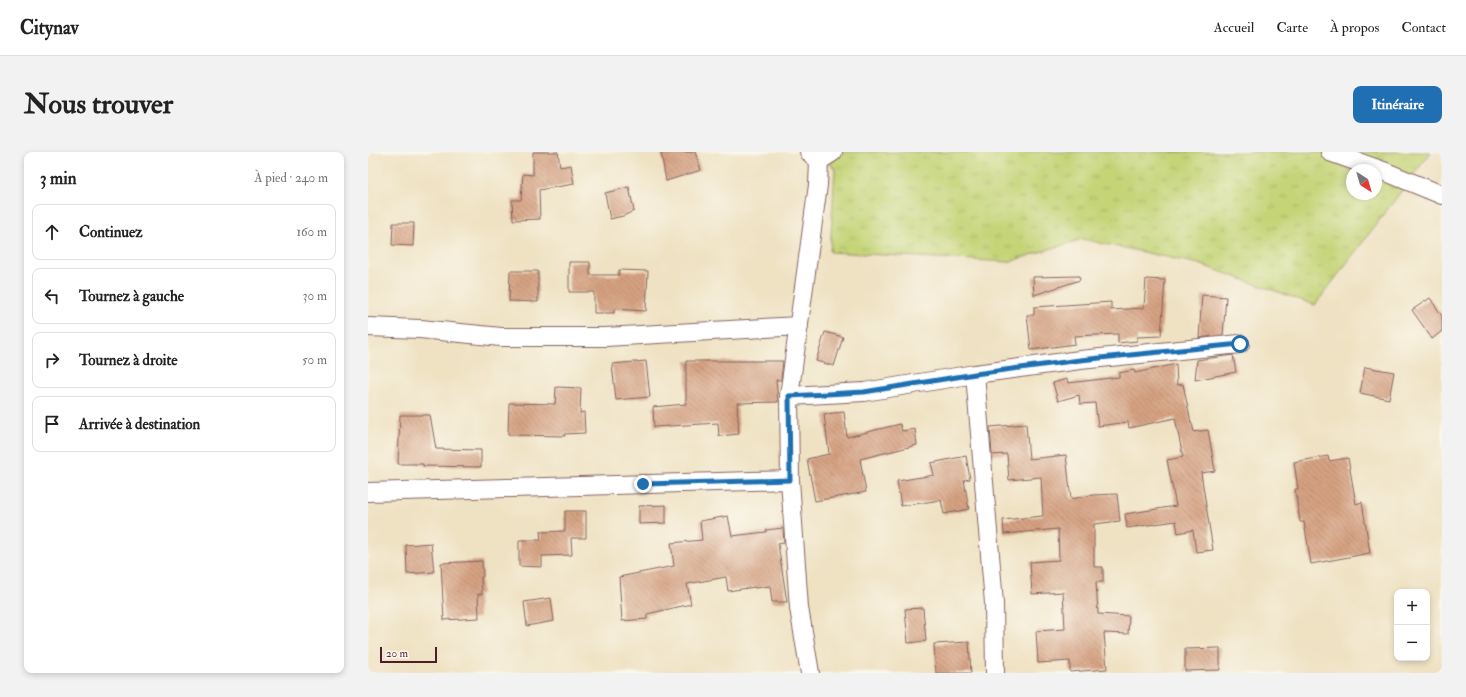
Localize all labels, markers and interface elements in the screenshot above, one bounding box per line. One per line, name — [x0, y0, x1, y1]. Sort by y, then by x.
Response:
text: Citynav — [20, 16, 79, 40]
text: Accueil — [1214, 19, 1254, 36]
text: Carte — [1276, 19, 1308, 36]
text: À propos — [1330, 19, 1379, 36]
text: Contact — [1401, 19, 1446, 36]
button: Itinéraire — [1353, 86, 1442, 123]
text: Nous trouver — [24, 87, 173, 122]
north arrow — [1346, 164, 1382, 200]
text: 3 min — [40, 168, 77, 189]
text: À pied · 240 m — [254, 170, 328, 186]
icon: ahead — [41, 221, 63, 243]
text: Continuez — [79, 223, 143, 242]
text: 160 m — [296, 224, 327, 240]
icon: left — [41, 285, 63, 307]
text: Tournez à gauche — [79, 287, 184, 306]
text: 30 m — [303, 288, 327, 304]
route start — [1231, 335, 1249, 353]
icon: right — [41, 349, 63, 371]
text: Tournez à droite — [79, 351, 178, 370]
text: 50 m — [302, 352, 327, 368]
icon: arrive — [41, 413, 63, 435]
text: Arrivée à destination — [79, 415, 200, 434]
route end — [634, 475, 652, 493]
map controls — [1394, 589, 1430, 661]
button: + — [1394, 589, 1430, 625]
button: − — [1394, 625, 1430, 661]
scale bar — [380, 645, 437, 664]
text: 20 m — [386, 647, 408, 660]

